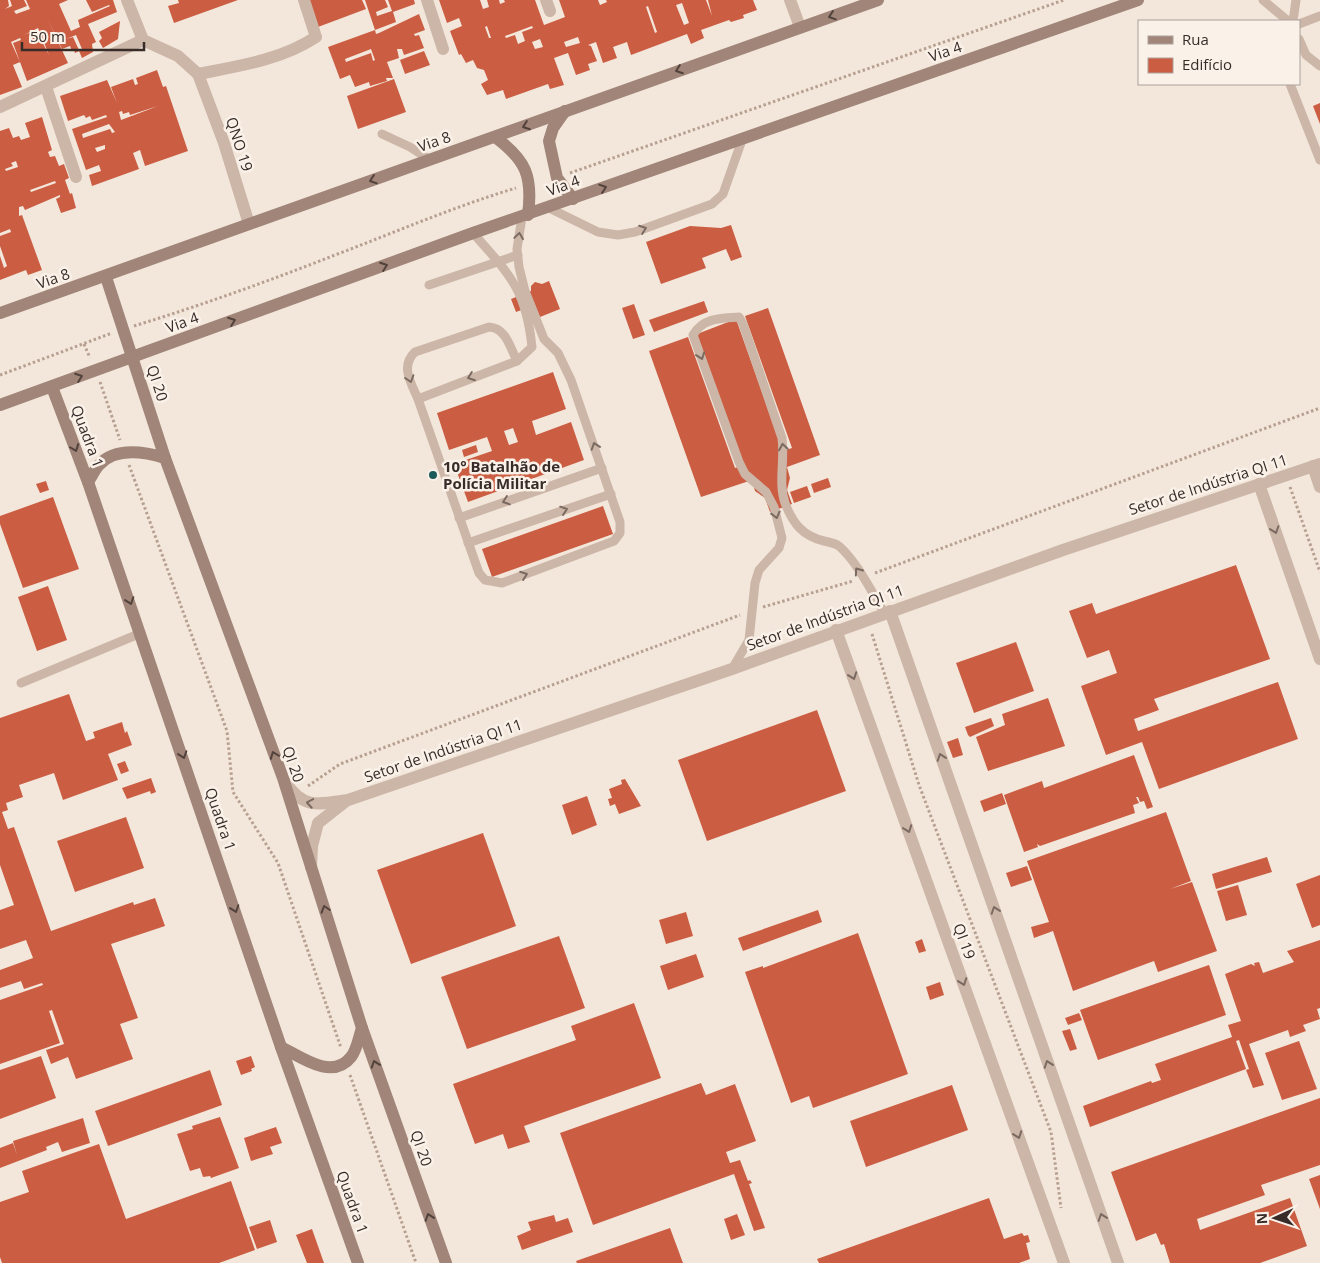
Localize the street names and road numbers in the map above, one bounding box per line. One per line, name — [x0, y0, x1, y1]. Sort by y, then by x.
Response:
street label: Via 4 — [926, 36, 965, 66]
street label: QNO 19 — [222, 114, 258, 174]
street label: Via 8 — [415, 126, 453, 156]
street label: Via 4 — [544, 170, 583, 200]
street label: Via 8 — [34, 263, 72, 293]
street label: Via 4 — [163, 307, 202, 337]
street label: QI 20 — [143, 362, 173, 404]
street label: Quadra 1 — [67, 402, 109, 470]
street label: Setor de Indústria QI 11 — [1126, 449, 1290, 519]
street label: Setor de Indústria QI 11 — [744, 579, 906, 655]
street label: Setor de Indústria QI 11 — [361, 714, 525, 786]
street label: QI 20 — [279, 743, 309, 785]
street label: Quadra 1 — [201, 785, 241, 853]
street label: QI 19 — [949, 920, 981, 962]
street label: QI 20 — [407, 1127, 437, 1169]
street label: Quadra 1 — [332, 1168, 374, 1236]

